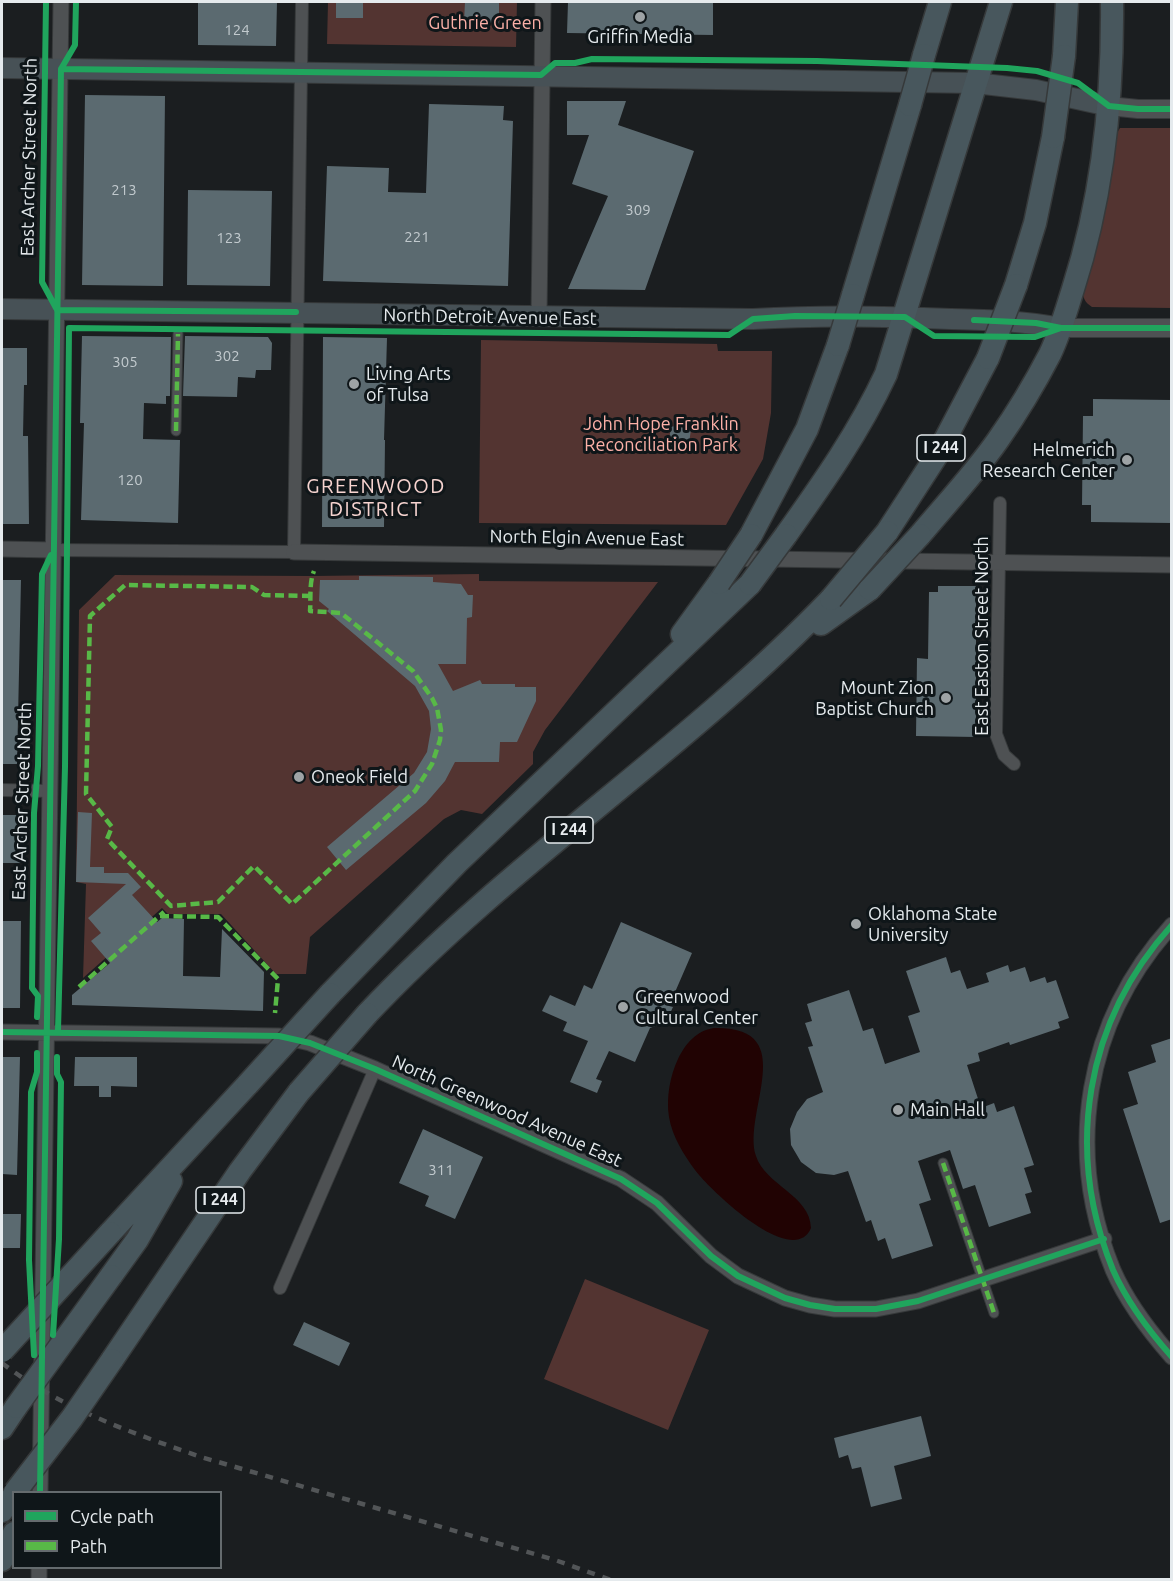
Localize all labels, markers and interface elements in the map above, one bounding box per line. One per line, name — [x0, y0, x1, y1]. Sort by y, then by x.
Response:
marker: Griffin Media — [633, 10, 647, 24]
park label: Guthrie Green — [428, 12, 542, 34]
house number: 124 — [224, 21, 250, 39]
place label: Griffin Media — [587, 26, 693, 48]
street label: East Archer Street North — [16, 58, 42, 256]
house number: 213 — [111, 181, 137, 199]
house number: 309 — [625, 201, 651, 219]
house number: 221 — [404, 228, 430, 246]
house number: 123 — [216, 229, 242, 247]
street label: North Detroit Avenue East — [383, 304, 597, 330]
house number: 302 — [214, 347, 240, 365]
house number: 305 — [112, 353, 138, 371]
place label: Living Arts of Tulsa — [366, 363, 451, 406]
marker: Living Arts of Tulsa — [347, 377, 361, 391]
park label: John Hope Franklin Reconciliation Park — [583, 413, 739, 456]
road number: I 244 — [917, 435, 965, 461]
place label: Helmerich Research Center — [982, 439, 1115, 482]
marker: Helmerich Research Center — [1120, 453, 1134, 467]
house number: 120 — [117, 471, 143, 489]
district label: GREENWOOD DISTRICT — [306, 474, 446, 521]
street label: North Elgin Avenue East — [490, 526, 684, 550]
street label: East Easton Street North — [971, 536, 993, 736]
place label: Mount Zion Baptist Church — [815, 677, 934, 720]
marker: Mount Zion Baptist Church — [939, 691, 953, 705]
street label: East Archer Street North — [8, 702, 36, 900]
place label: Oneok Field — [311, 766, 408, 788]
marker: Oneok Field — [292, 770, 306, 784]
road number: I 244 — [545, 817, 593, 843]
place label: Oklahoma State University — [868, 903, 997, 946]
marker: Oklahoma State University — [849, 917, 863, 931]
place label: Greenwood Cultural Center — [635, 986, 758, 1028]
marker: Greenwood Cultural Center — [616, 1000, 630, 1014]
street label: North Greenwood Avenue East — [389, 1050, 625, 1172]
place label: Main Hall — [910, 1099, 985, 1121]
marker: Main Hall — [891, 1103, 905, 1117]
house number: 311 — [428, 1161, 454, 1179]
road number: I 244 — [196, 1187, 244, 1213]
legend — [12, 1491, 222, 1569]
text: Cycle path — [70, 1506, 154, 1526]
text: Path — [70, 1536, 107, 1556]

